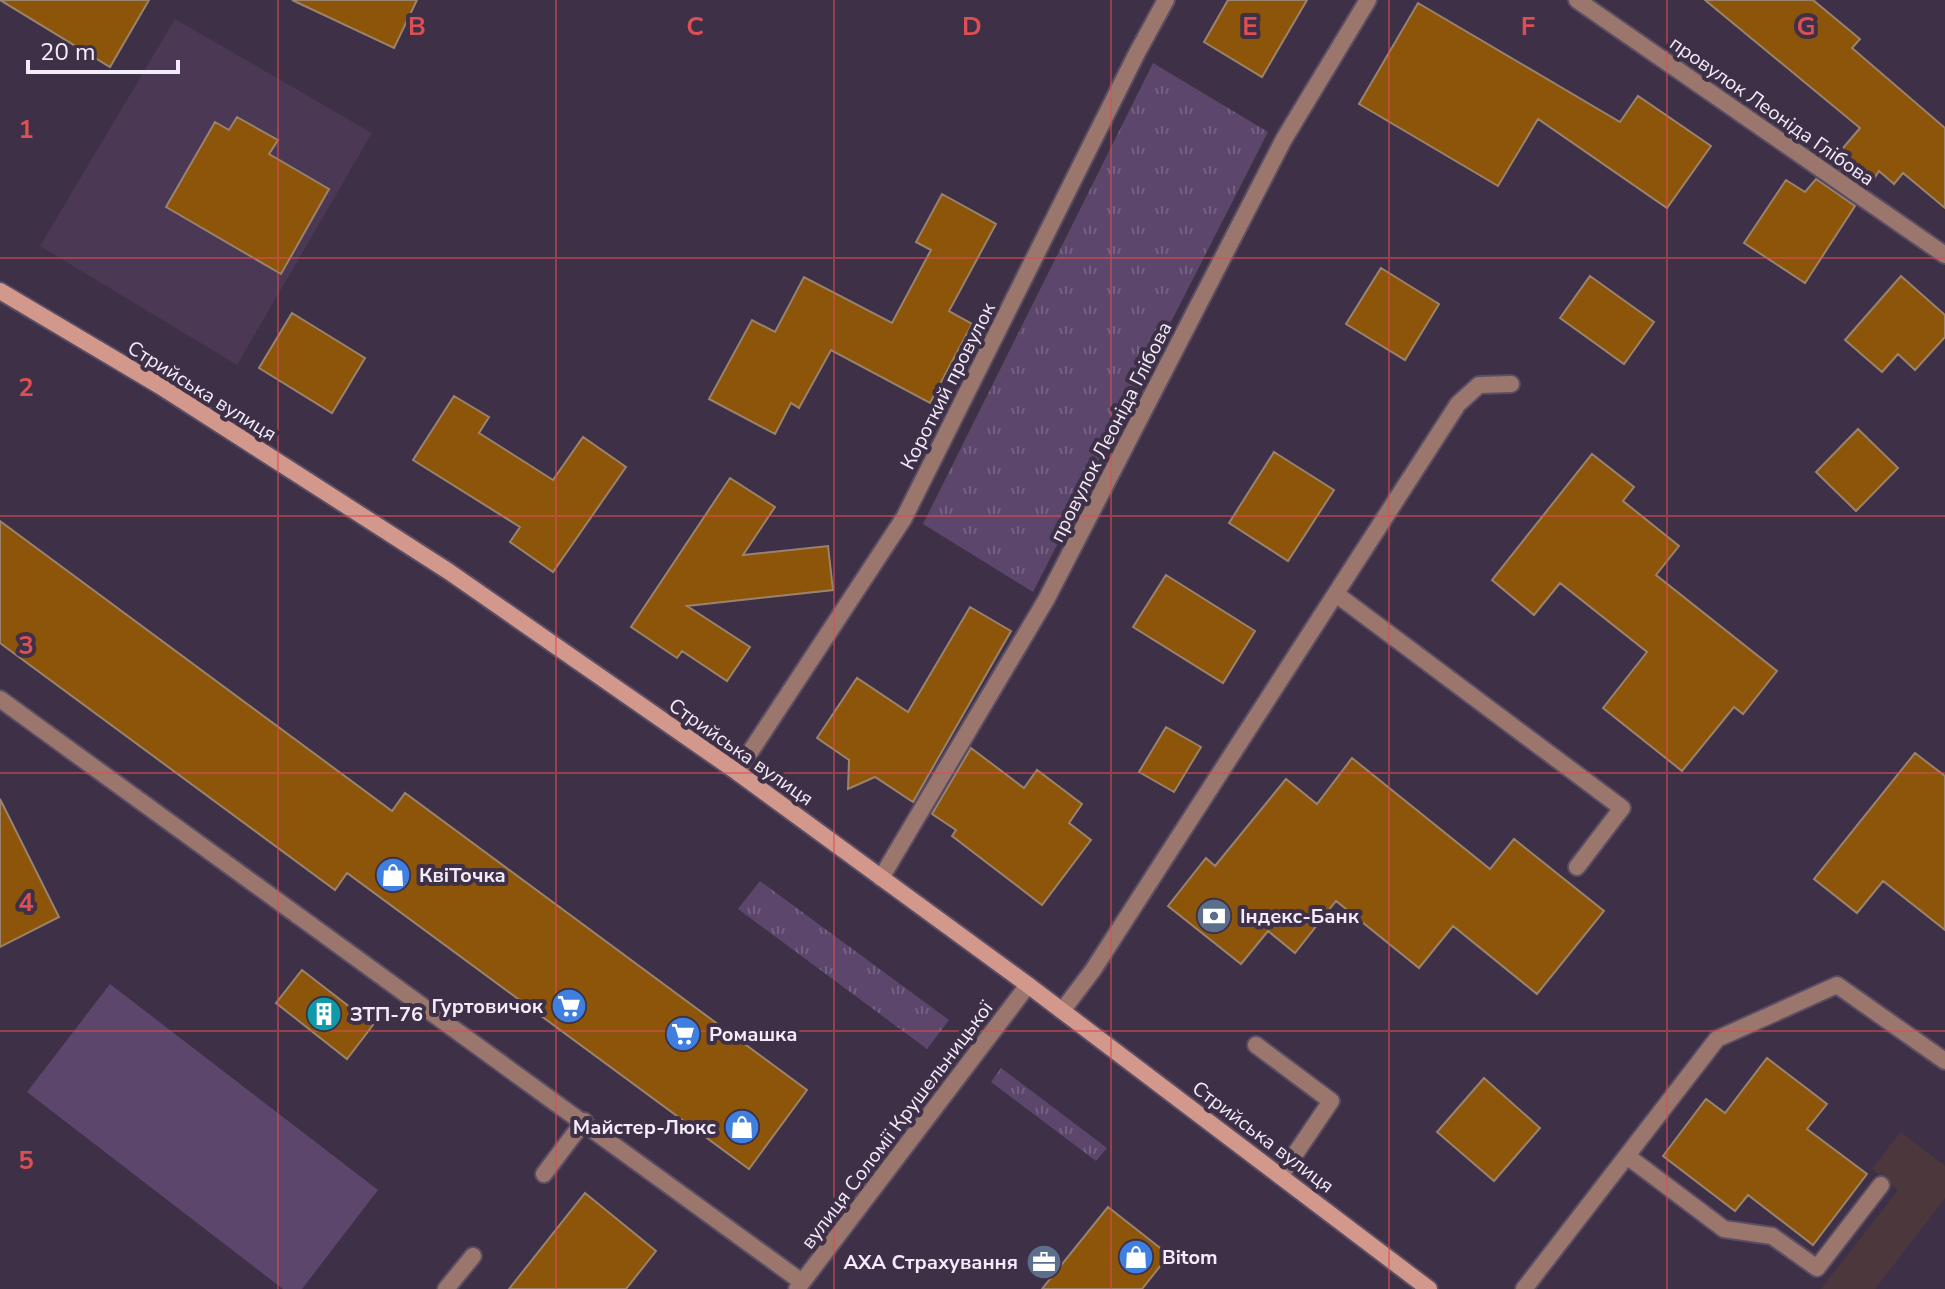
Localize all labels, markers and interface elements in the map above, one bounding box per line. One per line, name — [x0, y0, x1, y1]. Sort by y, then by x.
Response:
text: B — [408, 9, 426, 44]
text: C — [686, 9, 704, 44]
text: D — [962, 9, 982, 44]
text: E — [1242, 9, 1258, 44]
text: F — [1521, 9, 1535, 44]
text: G — [1796, 9, 1816, 44]
scale bar — [28, 24, 178, 74]
street label: провулок Леоніда Глібова — [1664, 30, 1880, 192]
text: 20 m — [40, 36, 96, 68]
text: 1 — [18, 112, 34, 147]
street label: Короткий провулок — [894, 297, 1002, 474]
street label: провулок Леоніда Глібова — [1044, 317, 1178, 547]
street label: Стрийська вулиця — [122, 334, 282, 448]
text: 2 — [18, 370, 34, 405]
text: 3 — [18, 628, 34, 663]
street label: Стрийська вулиця — [663, 692, 819, 812]
shop icon: КвіТочка — [374, 856, 412, 894]
place label: КвіТочка — [419, 862, 506, 889]
text: 4 — [18, 885, 34, 920]
bank icon: Індекс-Банк — [1195, 897, 1233, 935]
place label: Індекс-Банк — [1240, 903, 1360, 930]
supermarket icon: Гуртовичок — [550, 987, 588, 1025]
place label: Гуртовичок — [431, 993, 544, 1020]
building icon: ЗТП-76 — [305, 995, 343, 1033]
street label: вулиця Соломії Крушельницької — [795, 995, 1000, 1254]
place label: ЗТП-76 — [350, 1001, 423, 1028]
supermarket icon: Ромашка — [664, 1015, 702, 1053]
place label: Ромашка — [709, 1021, 797, 1048]
street label: Стрийська вулиця — [1187, 1075, 1339, 1199]
shop icon: Майстер-Люкс — [723, 1108, 761, 1146]
place label: Майстер-Люкс — [573, 1114, 716, 1141]
text: 5 — [18, 1143, 34, 1178]
shop icon: Bitom — [1117, 1238, 1155, 1276]
office icon: АХА Страхування — [1025, 1243, 1063, 1281]
place label: Bitom — [1162, 1244, 1218, 1271]
place label: АХА Страхування — [844, 1249, 1018, 1276]

